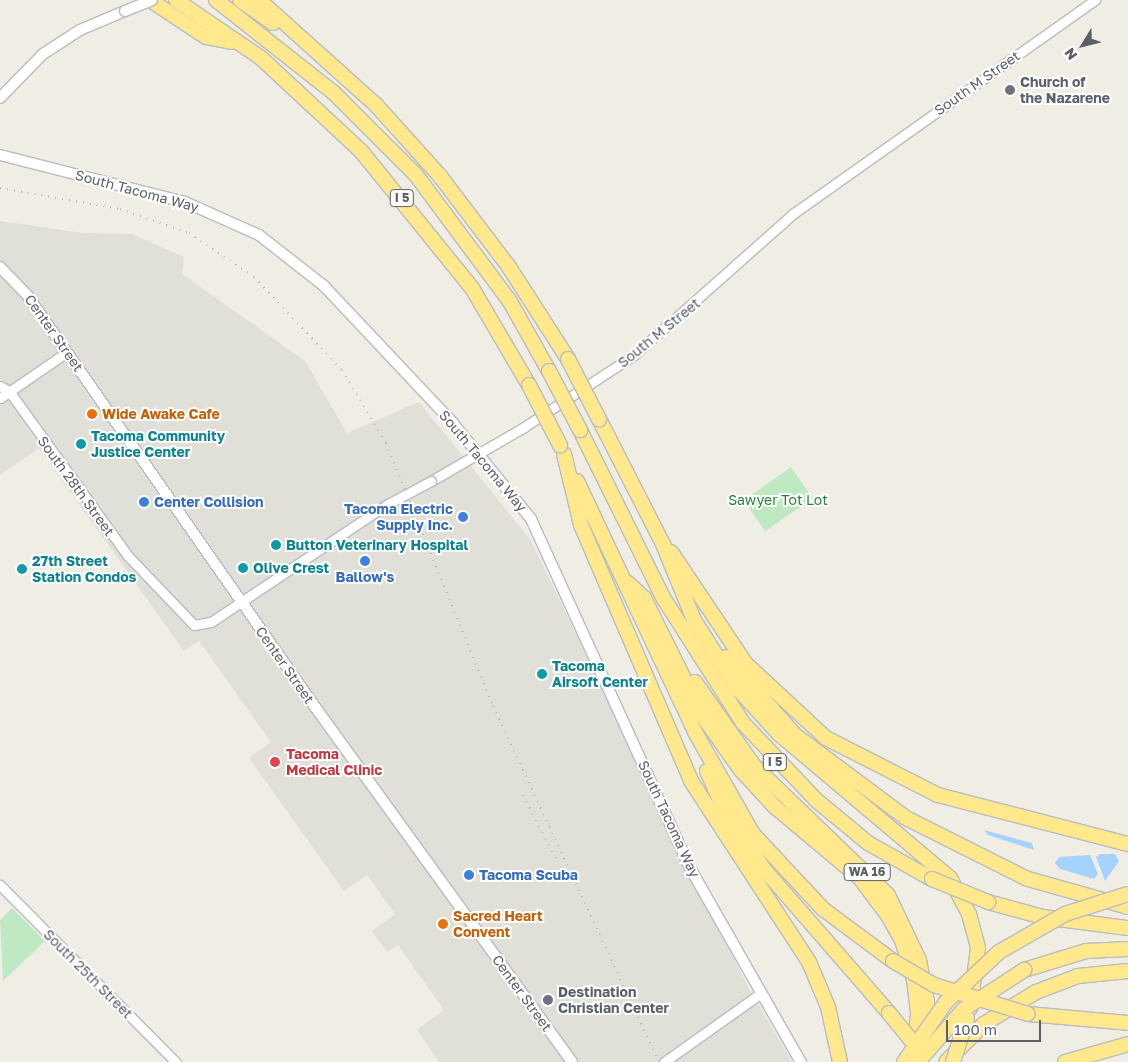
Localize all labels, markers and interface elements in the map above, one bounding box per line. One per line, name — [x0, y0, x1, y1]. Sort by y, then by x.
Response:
north arrow — [1058, 20, 1108, 70]
text: N — [1060, 45, 1080, 63]
street label: South M Street — [931, 47, 1023, 119]
place label: Church of the Nazarene — [1020, 74, 1110, 106]
marker: Church of the Nazarene — [1004, 84, 1016, 96]
street label: South Tacoma Way — [73, 166, 201, 216]
road number: I 5 — [390, 188, 414, 208]
street label: Center Street — [21, 291, 87, 375]
street label: South M Street — [615, 295, 703, 371]
place label: Wide Awake Cafe — [102, 406, 220, 422]
street label: South Tacoma Way — [436, 407, 530, 515]
marker: Wide Awake Cafe — [86, 408, 98, 420]
place label: Tacoma Community Justice Center — [91, 428, 225, 461]
street label: South 28th Street — [34, 433, 118, 539]
marker: Tacoma Community Justice Center — [75, 438, 87, 450]
park label: Sawyer Tot Lot — [728, 492, 828, 508]
place label: Center Collision — [154, 494, 264, 510]
marker: Center Collision — [138, 496, 150, 508]
place label: Tacoma Electric Supply Inc. — [344, 501, 453, 534]
marker: Tacoma Electric Supply Inc. — [457, 511, 469, 523]
place label: Button Veterinary Hospital — [286, 537, 468, 553]
marker: Button Veterinary Hospital — [270, 539, 282, 551]
place label: 27th Street Station Condos — [32, 553, 136, 586]
marker: Ballow's — [359, 555, 371, 567]
place label: Olive Crest — [253, 560, 329, 576]
marker: Olive Crest — [237, 562, 249, 574]
marker: 27th Street Station Condos — [16, 563, 28, 575]
place label: Ballow's — [336, 569, 394, 585]
street label: Center Street — [252, 623, 318, 707]
place label: Tacoma Airsoft Center — [552, 658, 648, 690]
marker: Tacoma Airsoft Center — [536, 668, 548, 680]
place label: Tacoma Medical Clinic — [286, 746, 382, 779]
road number: I 5 — [762, 752, 788, 772]
marker: Tacoma Medical Clinic — [268, 755, 282, 769]
street label: South Tacoma Way — [635, 758, 703, 880]
road number: WA 16 — [843, 862, 891, 882]
place label: Tacoma Scuba — [479, 867, 578, 883]
marker: Tacoma Scuba — [463, 869, 475, 881]
place label: Sacred Heart Convent — [453, 908, 543, 940]
marker: Sacred Heart Convent — [437, 918, 449, 930]
street label: South 25th Street — [40, 926, 136, 1022]
street label: Center Street — [489, 952, 555, 1034]
place label: Destination Christian Center — [558, 984, 669, 1016]
marker: Destination Christian Center — [542, 994, 554, 1006]
scale bar — [948, 1010, 1043, 1042]
text: 100 m — [954, 1020, 997, 1038]

